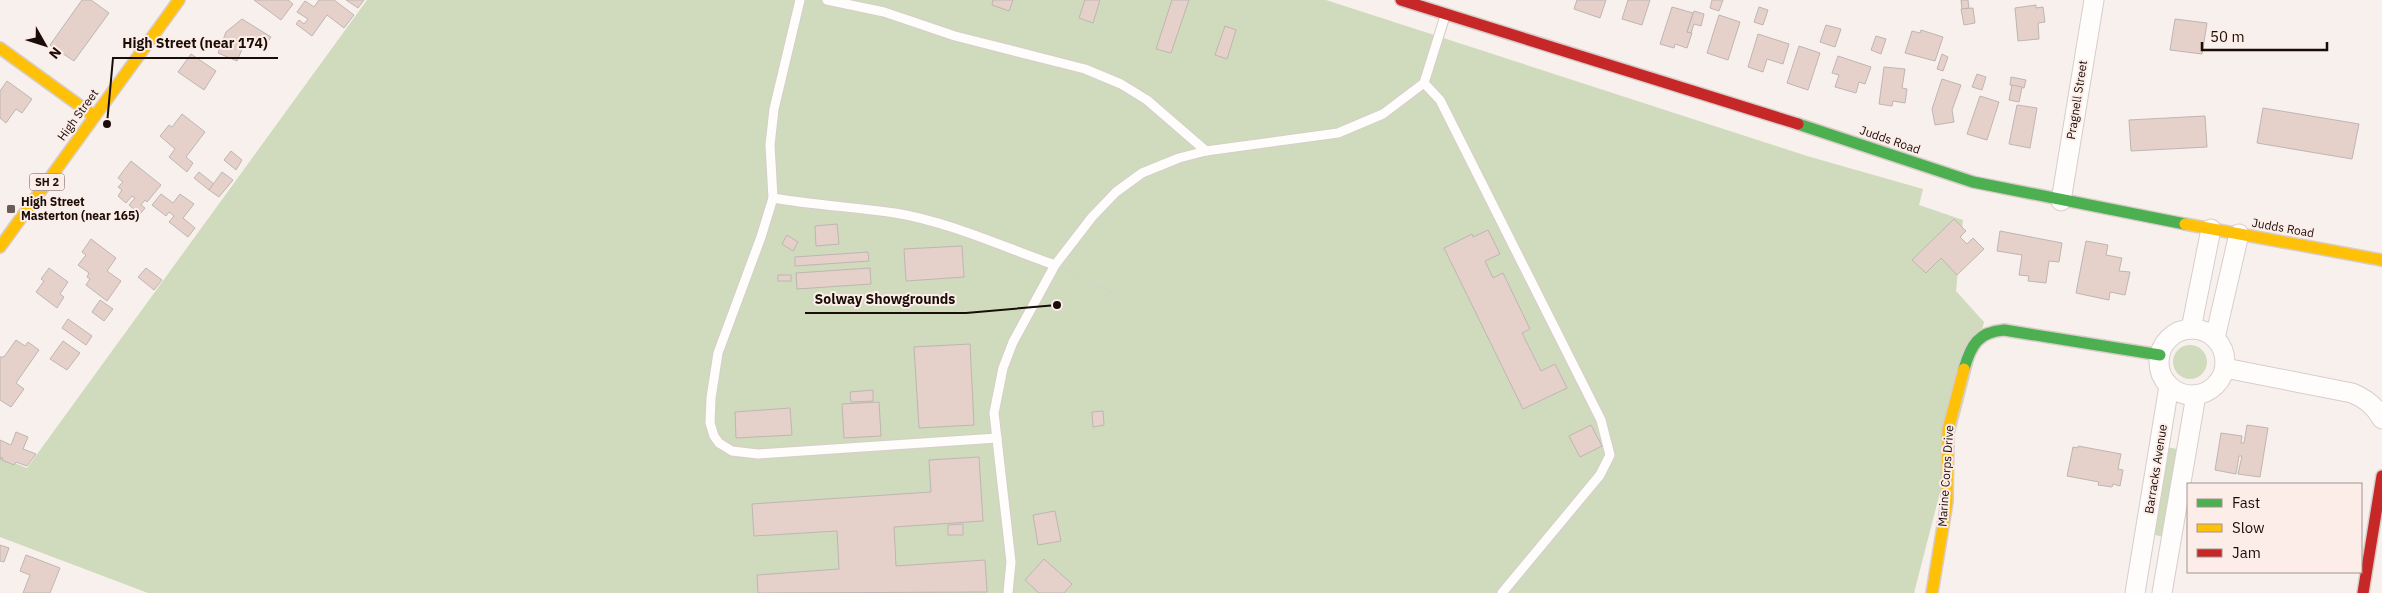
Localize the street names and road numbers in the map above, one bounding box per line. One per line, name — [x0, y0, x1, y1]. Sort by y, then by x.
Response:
street label: Pragnell Street — [2063, 59, 2090, 141]
street label: High Street — [54, 86, 101, 144]
street label: Judds Road — [1858, 122, 1922, 157]
road number: SH 2 — [30, 173, 64, 190]
street label: Judds Road — [2251, 215, 2315, 240]
street label: Barracks Avenue — [2141, 423, 2170, 515]
street label: Marine Corps Drive — [1934, 424, 1957, 527]

